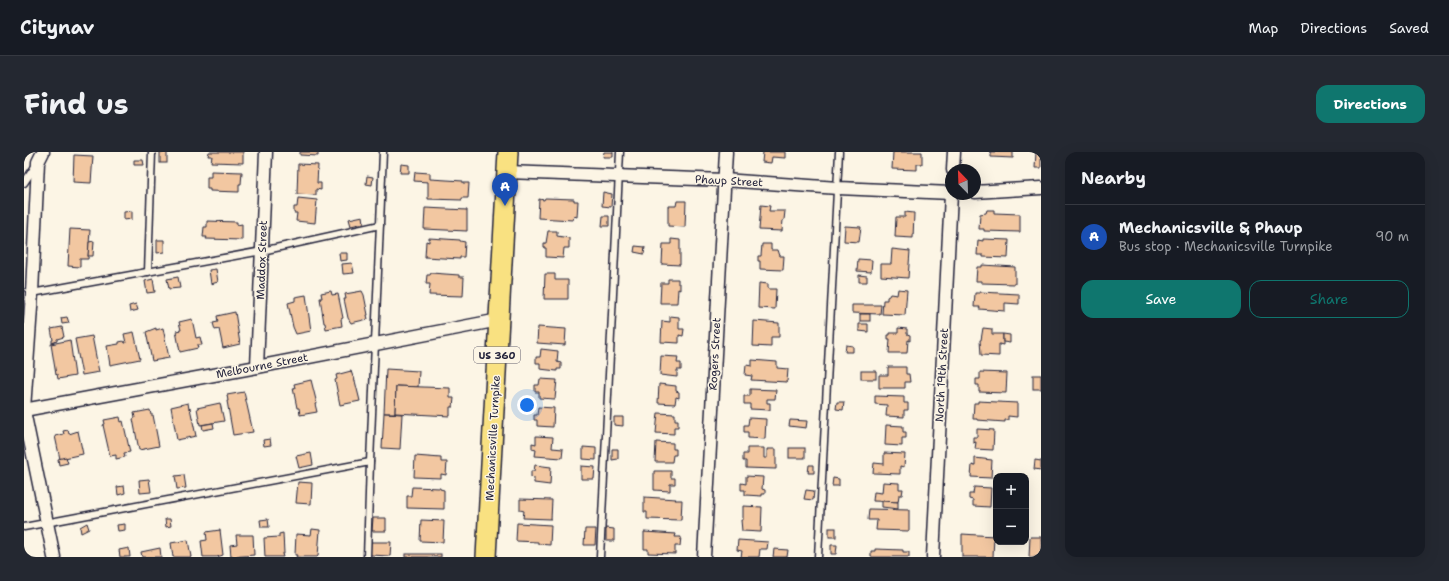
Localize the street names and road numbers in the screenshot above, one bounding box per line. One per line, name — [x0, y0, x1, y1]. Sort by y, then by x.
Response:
street label: Phaup Street — [695, 172, 764, 190]
street label: Maddox Street — [253, 220, 271, 300]
street label: Rogers Street — [706, 317, 724, 391]
street label: North 19th Street — [932, 327, 952, 422]
road number: US 360 — [474, 347, 520, 363]
street label: Melbourne Street — [215, 350, 309, 382]
street label: Mechanicsville Turnpike — [482, 375, 504, 501]

